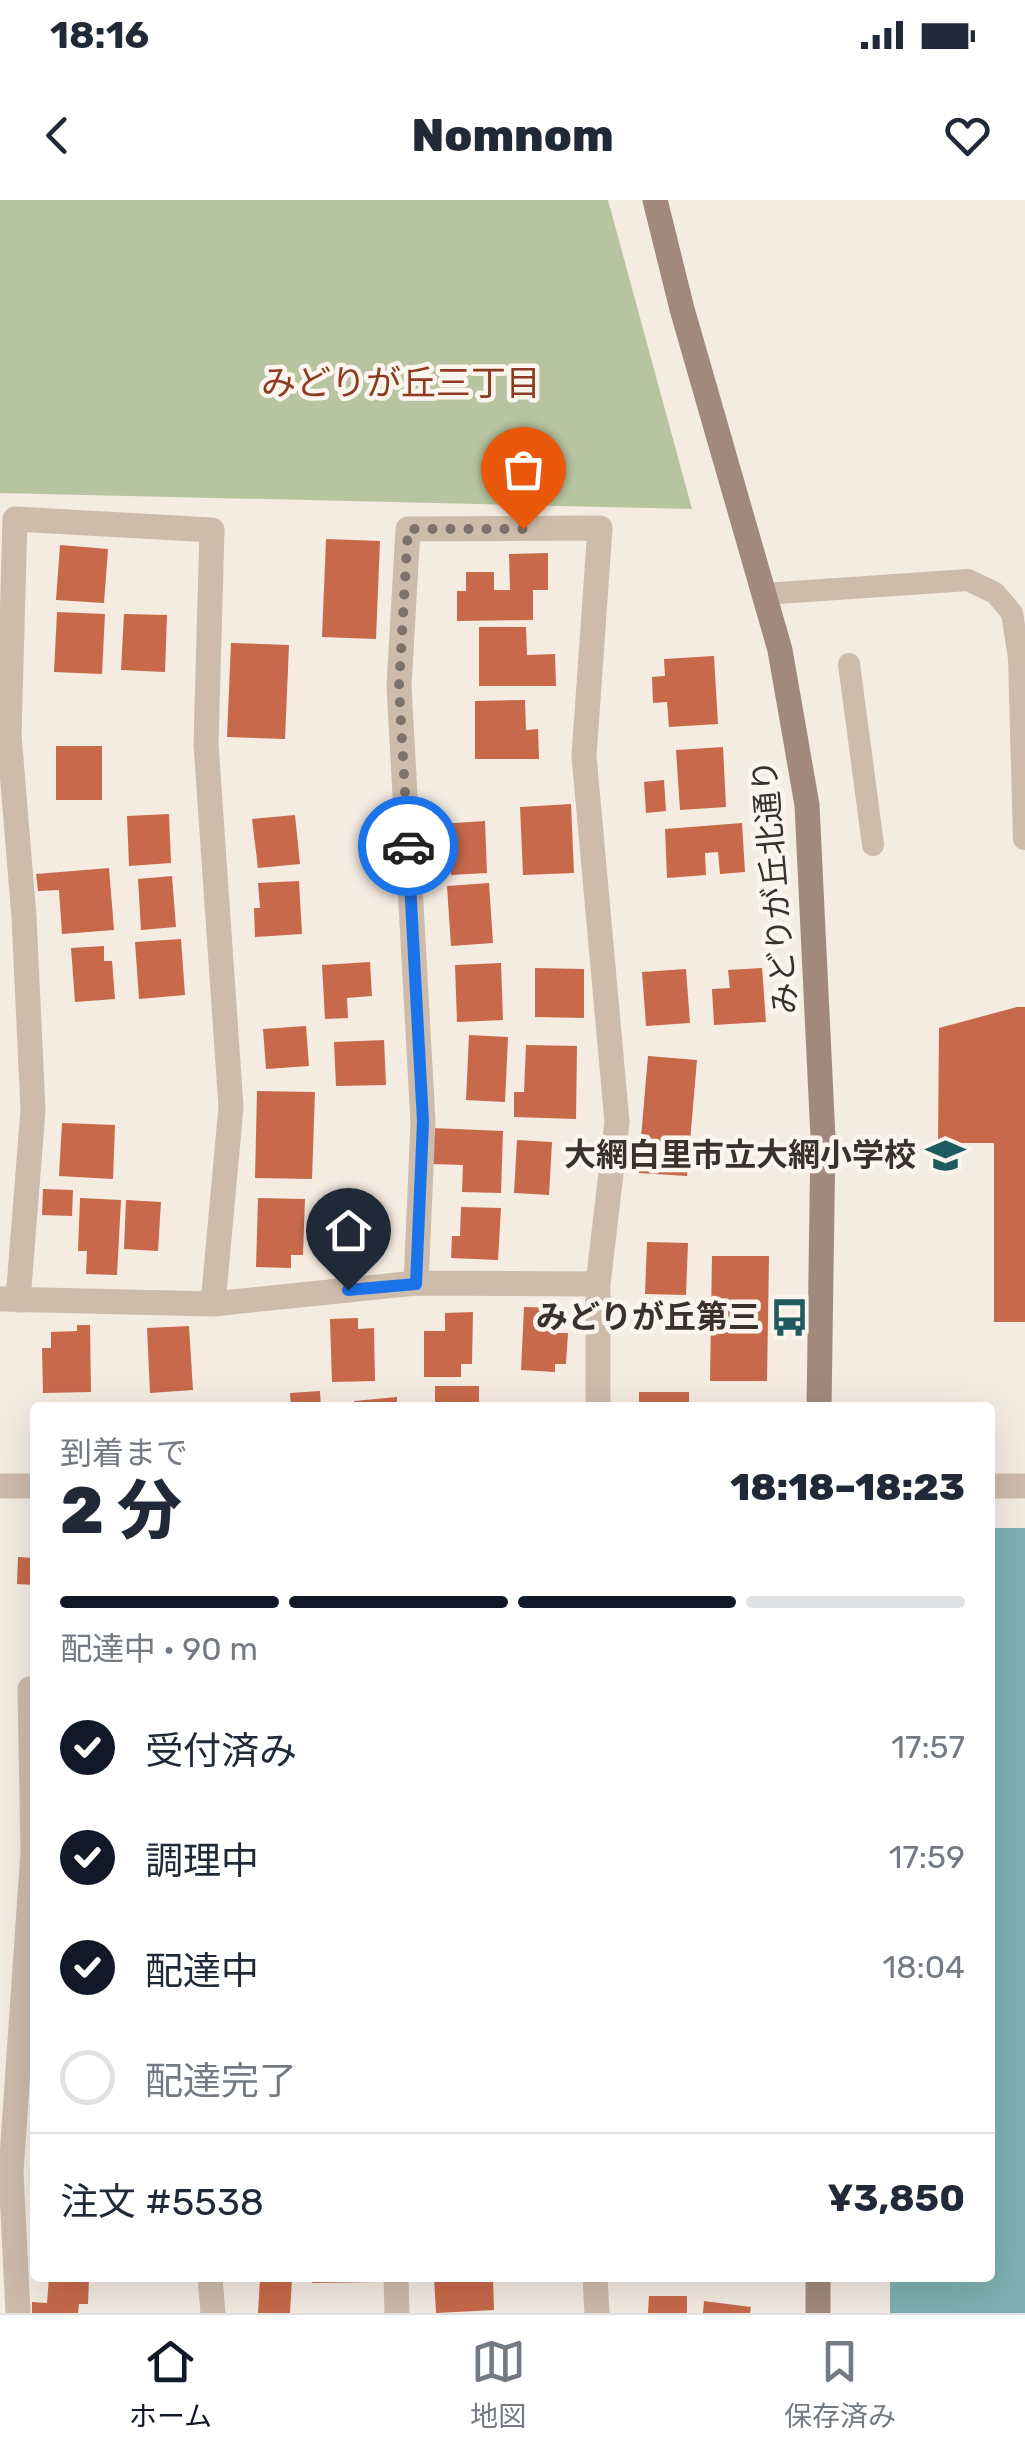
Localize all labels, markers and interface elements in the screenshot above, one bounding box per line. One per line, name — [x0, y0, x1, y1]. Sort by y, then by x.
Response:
text: 18:16 — [50, 12, 149, 58]
icon: back — [30, 108, 85, 163]
icon: heart — [940, 108, 995, 163]
text: Nomnom — [411, 109, 614, 162]
district label: みどりが丘三丁目 — [261, 362, 541, 404]
pin — [481, 427, 566, 530]
icon: bag — [496, 442, 551, 497]
street label: みどりが丘北通り — [745, 758, 805, 1016]
courier — [358, 796, 458, 896]
icon: car — [381, 819, 436, 874]
school or university icon: 大網白里市立大網小学校 — [925, 1134, 967, 1176]
place label: 大網白里市立大網小学校 — [564, 1136, 916, 1174]
pin — [306, 1188, 391, 1291]
icon: home — [321, 1203, 376, 1258]
bus stop icon: みどりが丘第三 — [769, 1296, 811, 1338]
place label: みどりが丘第三 — [536, 1298, 760, 1336]
text: 到着まで — [60, 1434, 188, 1472]
text: 18:18–18:23 — [730, 1464, 965, 1510]
text: 2 分 — [60, 1472, 182, 1549]
text: 配達中 · 90 m — [60, 1630, 258, 1668]
icon: check — [60, 1720, 115, 1775]
text: 受付済み — [145, 1728, 297, 1774]
text: 17:57 — [891, 1728, 965, 1766]
icon: check — [60, 1830, 115, 1885]
text: 調理中 — [145, 1838, 259, 1884]
text: 17:59 — [889, 1838, 965, 1876]
icon: check — [60, 1940, 115, 1995]
text: 配達中 — [145, 1948, 259, 1994]
text: 18:04 — [883, 1948, 965, 1986]
text: 配達完了 — [145, 2058, 297, 2104]
text: ¥3,850 — [827, 2175, 965, 2221]
text: 注文 #5538 — [60, 2179, 264, 2225]
tab: ホーム — [129, 2334, 212, 2434]
tab: 地図 — [470, 2334, 526, 2434]
tab: 保存済み — [784, 2334, 896, 2434]

